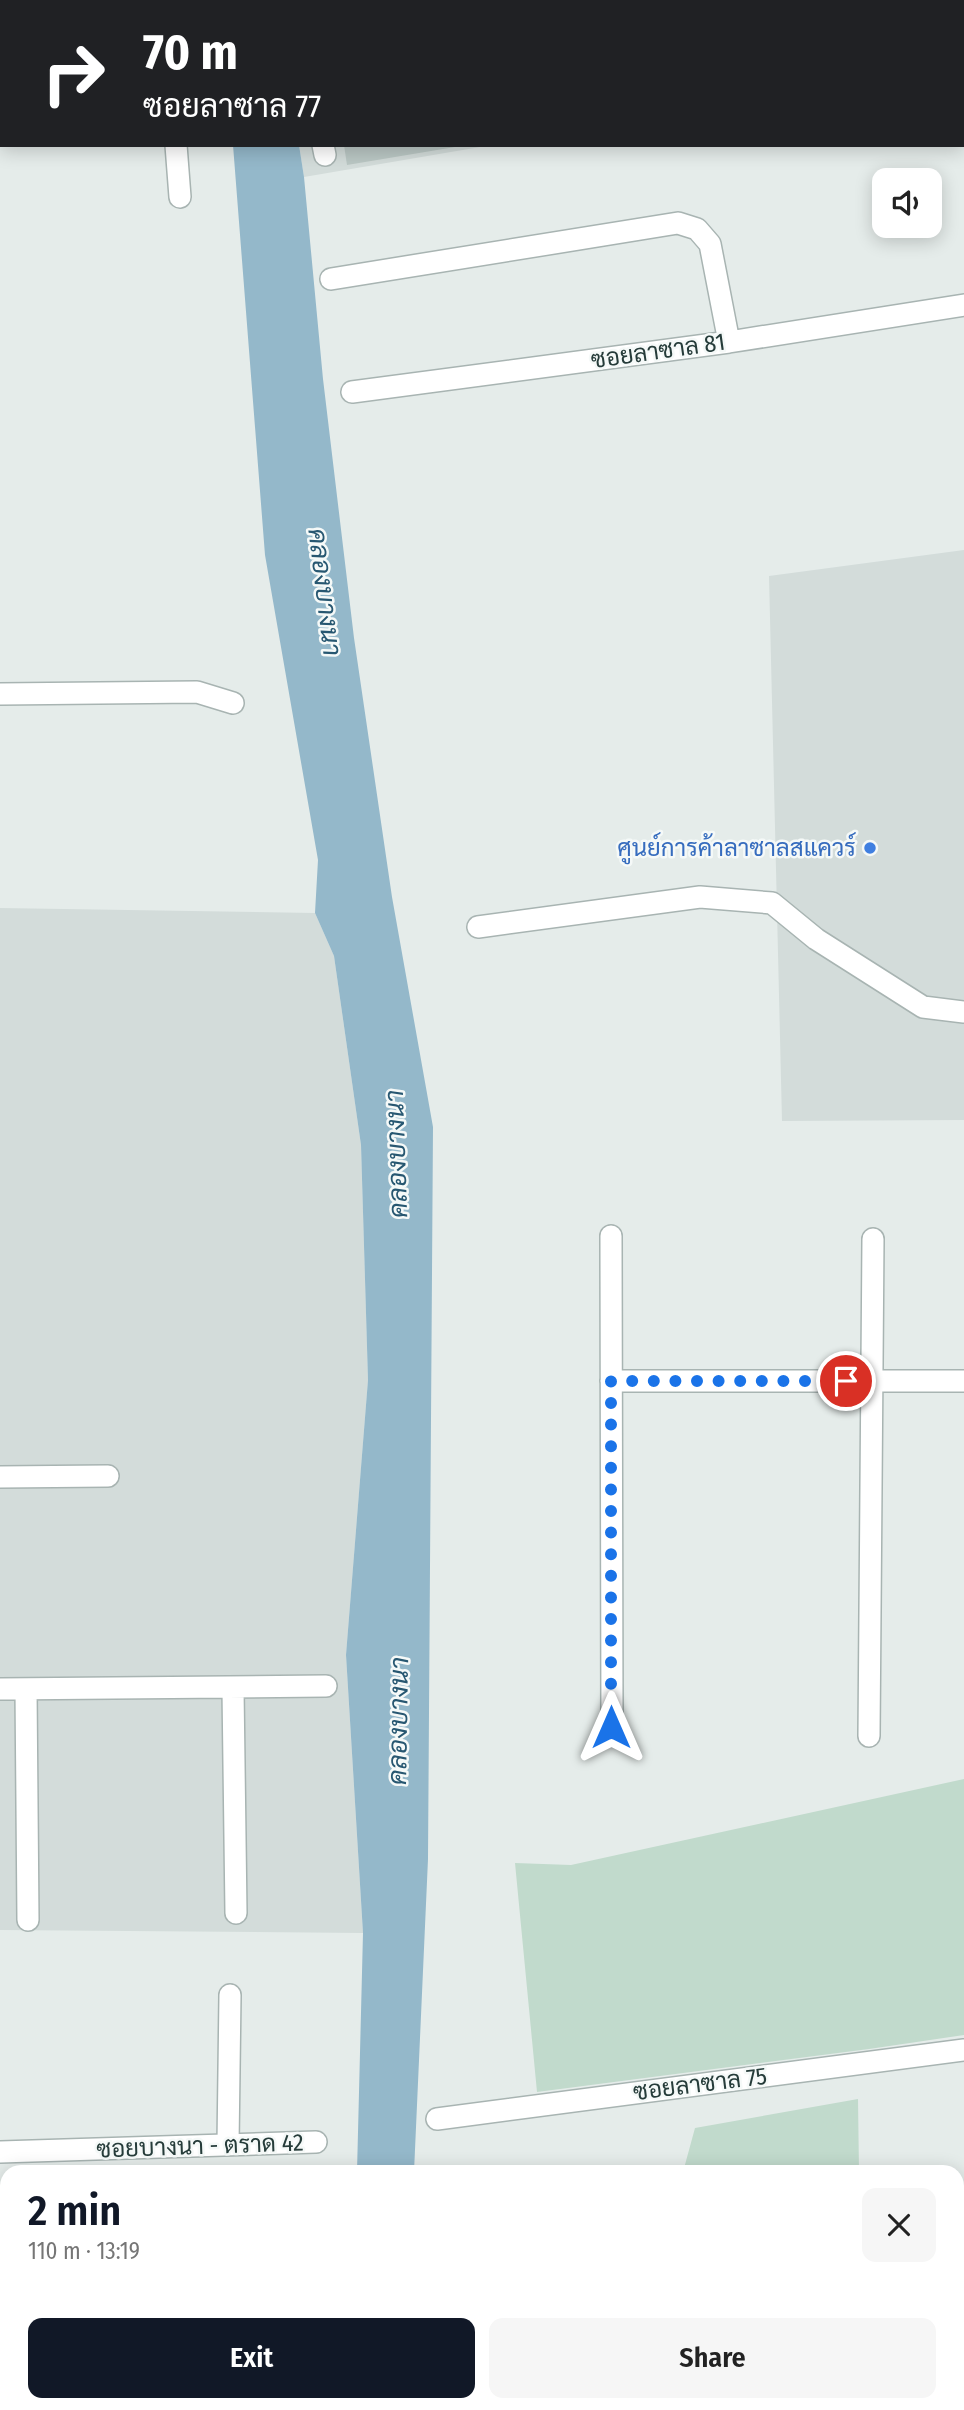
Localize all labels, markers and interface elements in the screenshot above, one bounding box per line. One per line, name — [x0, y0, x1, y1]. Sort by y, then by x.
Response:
text: 70 m — [143, 23, 238, 82]
icon: right — [28, 28, 119, 119]
text: ซอยลาซาล 77 — [143, 87, 321, 125]
map controls — [872, 168, 942, 238]
button: sound — [872, 168, 942, 238]
street label: ซอยลาซาล 81 — [589, 328, 727, 374]
water label: คลองบางนา — [301, 527, 348, 658]
place label: ศูนย์การค้าลาซาลสแควร์ — [617, 832, 856, 865]
marker: ศูนย์การค้าลาซาลสแควร์ — [862, 840, 878, 856]
water label: คลองบางนา — [379, 1089, 414, 1219]
pin — [816, 1351, 876, 1411]
icon: arrive — [827, 1362, 865, 1400]
water label: คลองบางนา — [382, 1657, 415, 1785]
position arrow — [574, 1690, 648, 1764]
street label: ซอยลาซาล 75 — [632, 2062, 768, 2106]
street label: ซอยบางนา - ตราด 42 — [96, 2128, 304, 2164]
text: 2 min — [28, 2186, 121, 2236]
button: close — [862, 2188, 936, 2262]
text: 110 m · 13:19 — [28, 2237, 140, 2265]
button: Exit — [28, 2318, 475, 2398]
button: Share — [489, 2318, 936, 2398]

